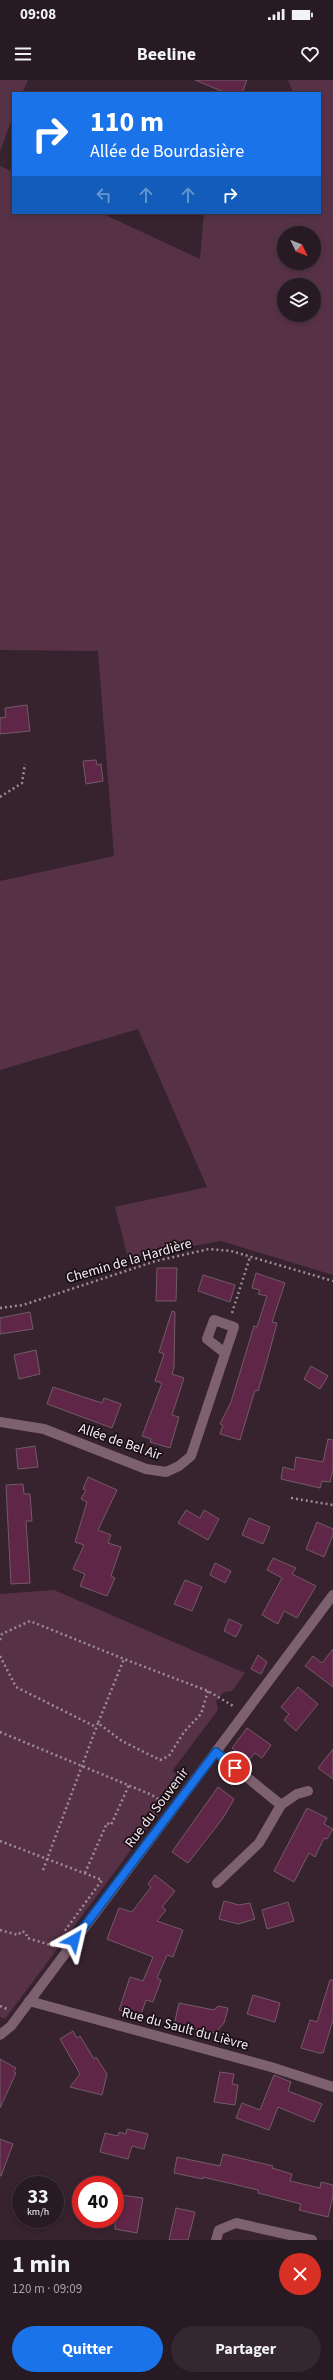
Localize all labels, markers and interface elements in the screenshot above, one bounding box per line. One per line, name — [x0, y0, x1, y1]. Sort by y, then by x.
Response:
text: 09:08 — [20, 4, 56, 25]
text: Beeline — [137, 42, 196, 67]
icon: menu — [12, 43, 34, 65]
icon: heart — [299, 43, 321, 65]
text: 110 m — [90, 102, 164, 142]
icon: right — [24, 108, 76, 160]
text: Allée de Bourdasière — [90, 139, 244, 164]
icon: left — [93, 184, 115, 206]
icon: ahead — [135, 184, 157, 206]
icon: ahead — [177, 184, 199, 206]
icon: right — [219, 184, 241, 206]
north arrow — [277, 226, 321, 270]
map controls — [277, 226, 321, 322]
button: layers — [277, 278, 321, 322]
street label: Chemin de la Hardière — [64, 1233, 194, 1288]
street label: Allée de Bel Air — [76, 1418, 164, 1466]
pin — [218, 1751, 252, 1785]
icon: arrive — [224, 1757, 246, 1779]
street label: Rue du Souvenir — [120, 1764, 194, 1852]
position arrow — [53, 1919, 95, 1961]
street label: Rue du Sault du Lièvre — [119, 2002, 251, 2056]
speed limit sign: 40 — [72, 2176, 124, 2228]
text: 33 — [27, 2183, 49, 2211]
text: km/h — [27, 2205, 49, 2219]
text: 1 min — [12, 2247, 70, 2282]
button: close — [279, 2253, 321, 2295]
text: 120 m · 09:09 — [12, 2280, 82, 2298]
button: Quitter — [12, 2326, 163, 2372]
button: Partager — [171, 2326, 321, 2372]

